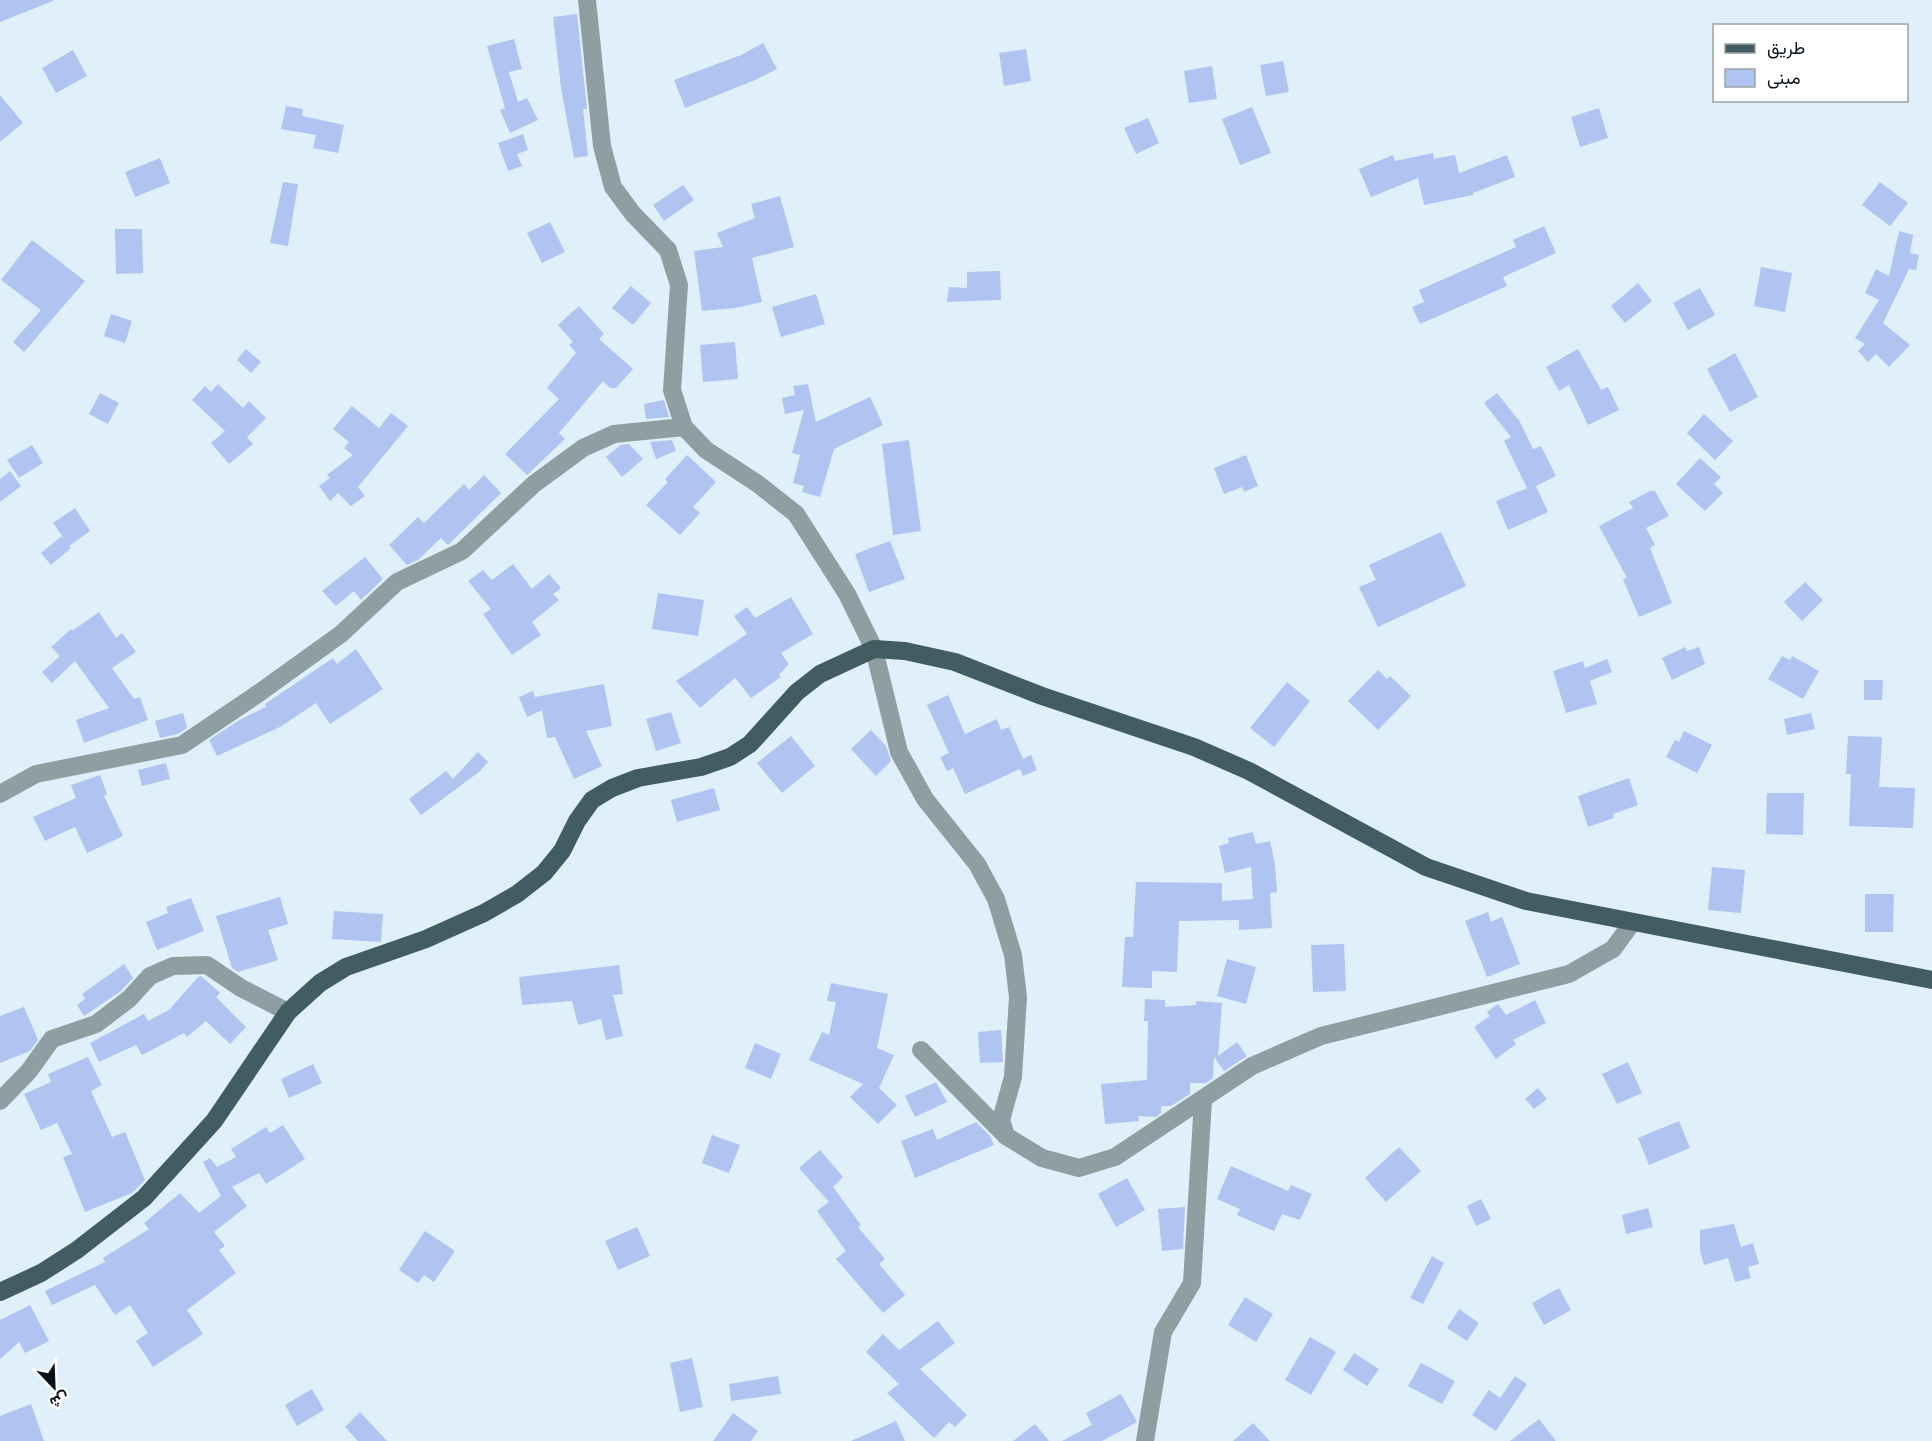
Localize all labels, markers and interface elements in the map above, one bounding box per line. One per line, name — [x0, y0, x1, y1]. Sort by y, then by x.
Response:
legend — [1713, 24, 1908, 102]
text: طريق — [1767, 35, 1805, 60]
text: مبنى — [1767, 65, 1801, 90]
north arrow — [24, 1357, 84, 1417]
text: ش — [47, 1387, 73, 1415]

